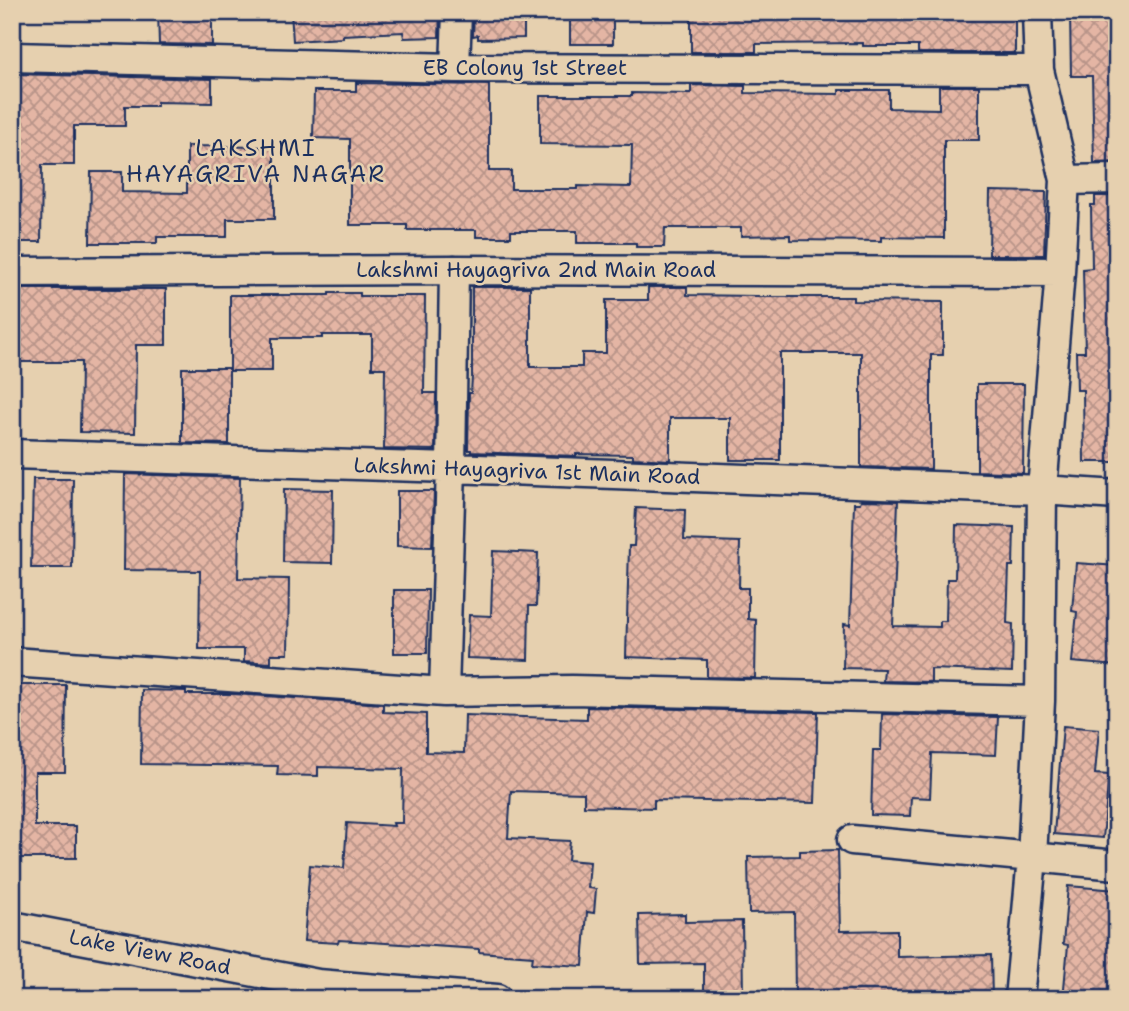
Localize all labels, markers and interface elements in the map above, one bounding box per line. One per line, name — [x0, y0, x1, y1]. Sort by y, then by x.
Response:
street label: EB Colony 1st Street — [423, 54, 627, 82]
district label: LAKSHMI HAYAGRIVA NAGAR — [126, 133, 386, 189]
street label: Lakshmi Hayagriva 2nd Main Road — [356, 256, 716, 284]
street label: Lakshmi Hayagriva 1st Main Road — [353, 451, 701, 491]
street label: Lake View Road — [67, 923, 233, 981]

